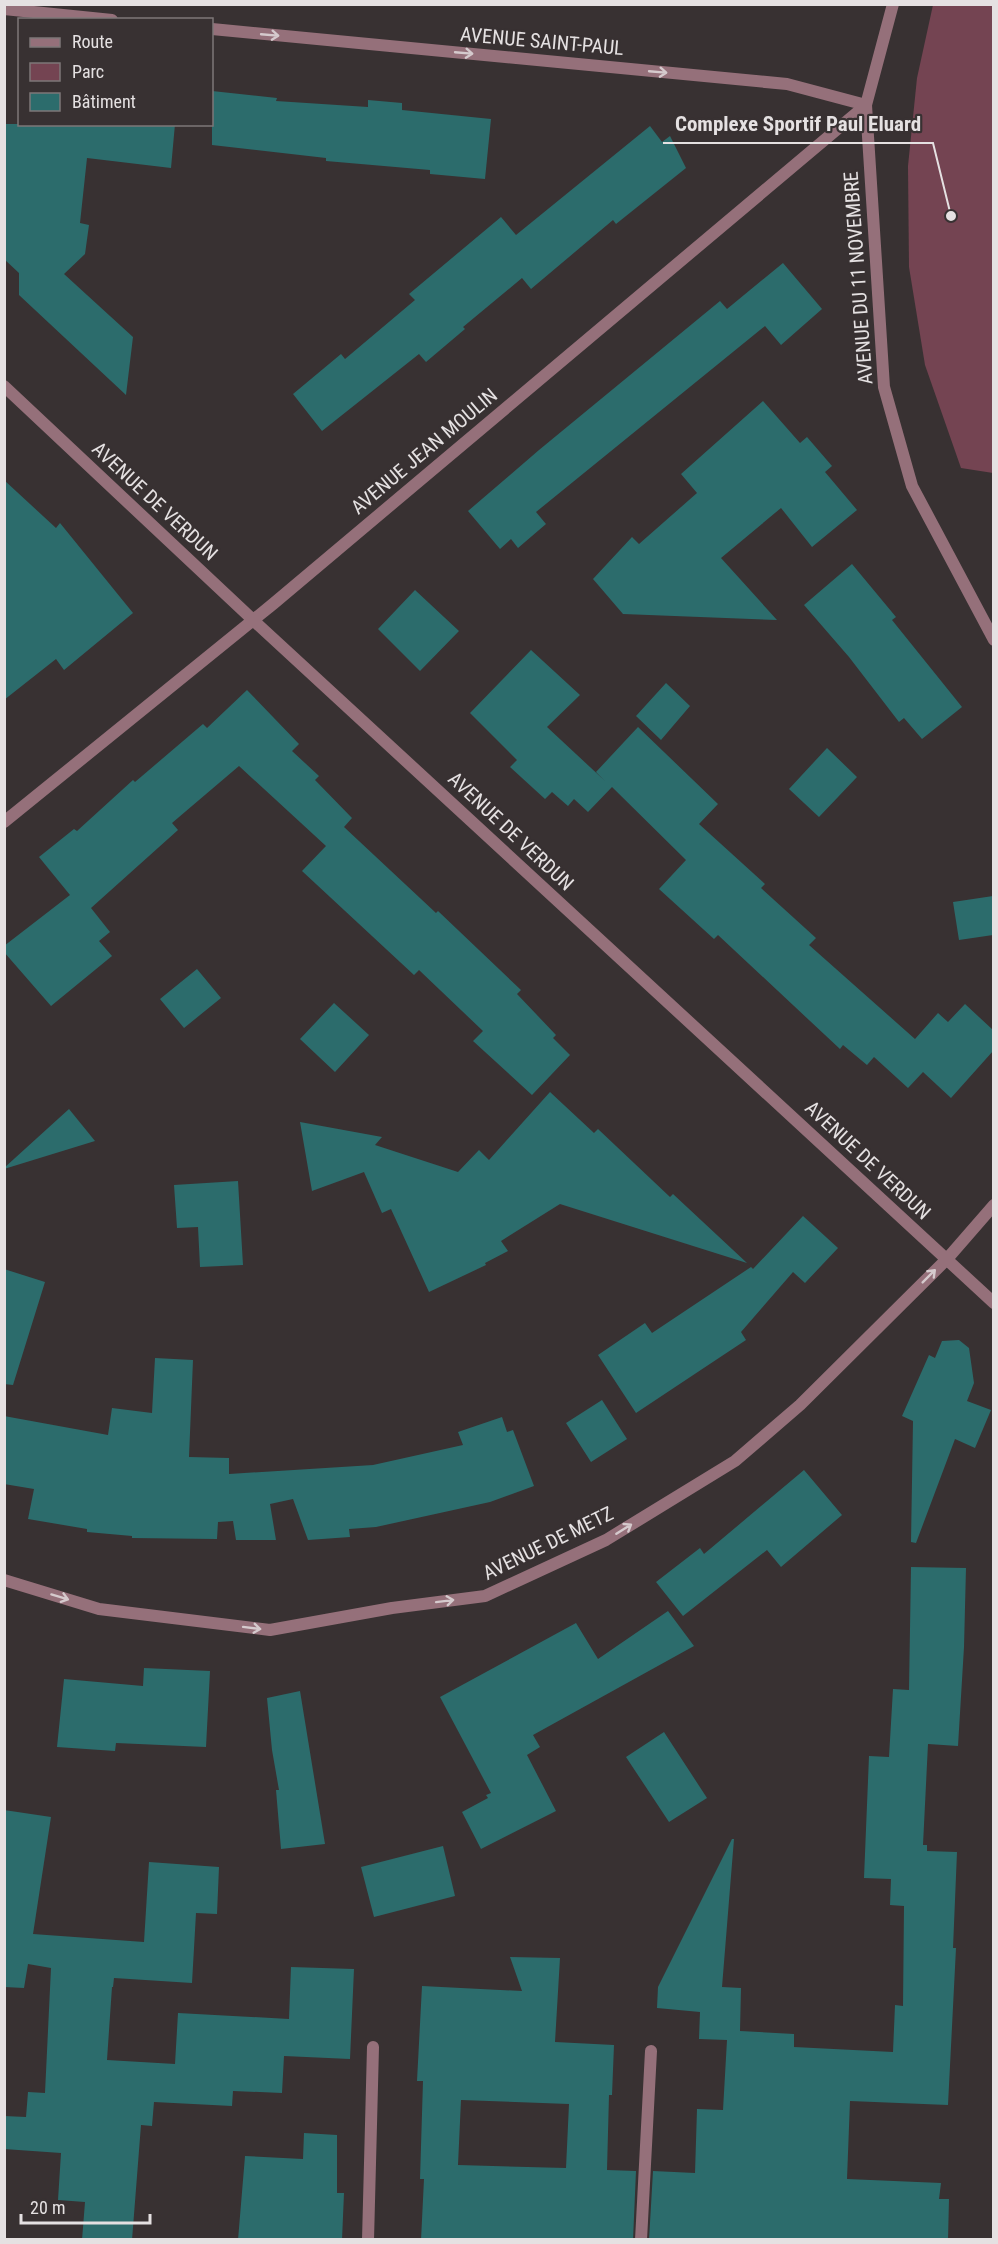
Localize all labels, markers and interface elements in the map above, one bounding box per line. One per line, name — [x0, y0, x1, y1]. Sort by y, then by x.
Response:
legend — [18, 18, 213, 126]
street label: AVENUE SAINT-PAUL — [459, 22, 625, 60]
one-way arrow — [259, 30, 279, 41]
text: Route — [72, 31, 113, 52]
one-way arrow — [453, 48, 473, 59]
text: Parc — [72, 61, 104, 82]
one-way arrow — [647, 67, 667, 78]
text: Bâtiment — [72, 91, 136, 112]
callout: Complexe Sportif Paul Eluard — [663, 104, 933, 143]
text: Complexe Sportif Paul Eluard — [675, 112, 921, 136]
street label: AVENUE DU 11 NOVEMBRE — [839, 171, 877, 385]
street label: AVENUE JEAN MOULIN — [346, 383, 502, 519]
street label: AVENUE DE VERDUN — [87, 437, 223, 565]
street label: AVENUE DE VERDUN — [443, 767, 579, 895]
street label: AVENUE DE VERDUN — [800, 1096, 936, 1224]
one-way arrow — [922, 1269, 937, 1284]
street label: AVENUE DE METZ — [479, 1501, 617, 1585]
one-way arrow — [615, 1522, 632, 1534]
one-way arrow — [50, 1592, 69, 1603]
one-way arrow — [434, 1595, 454, 1606]
one-way arrow — [242, 1623, 262, 1634]
scale bar — [21, 2187, 150, 2225]
text: 20 m — [30, 2197, 65, 2218]

